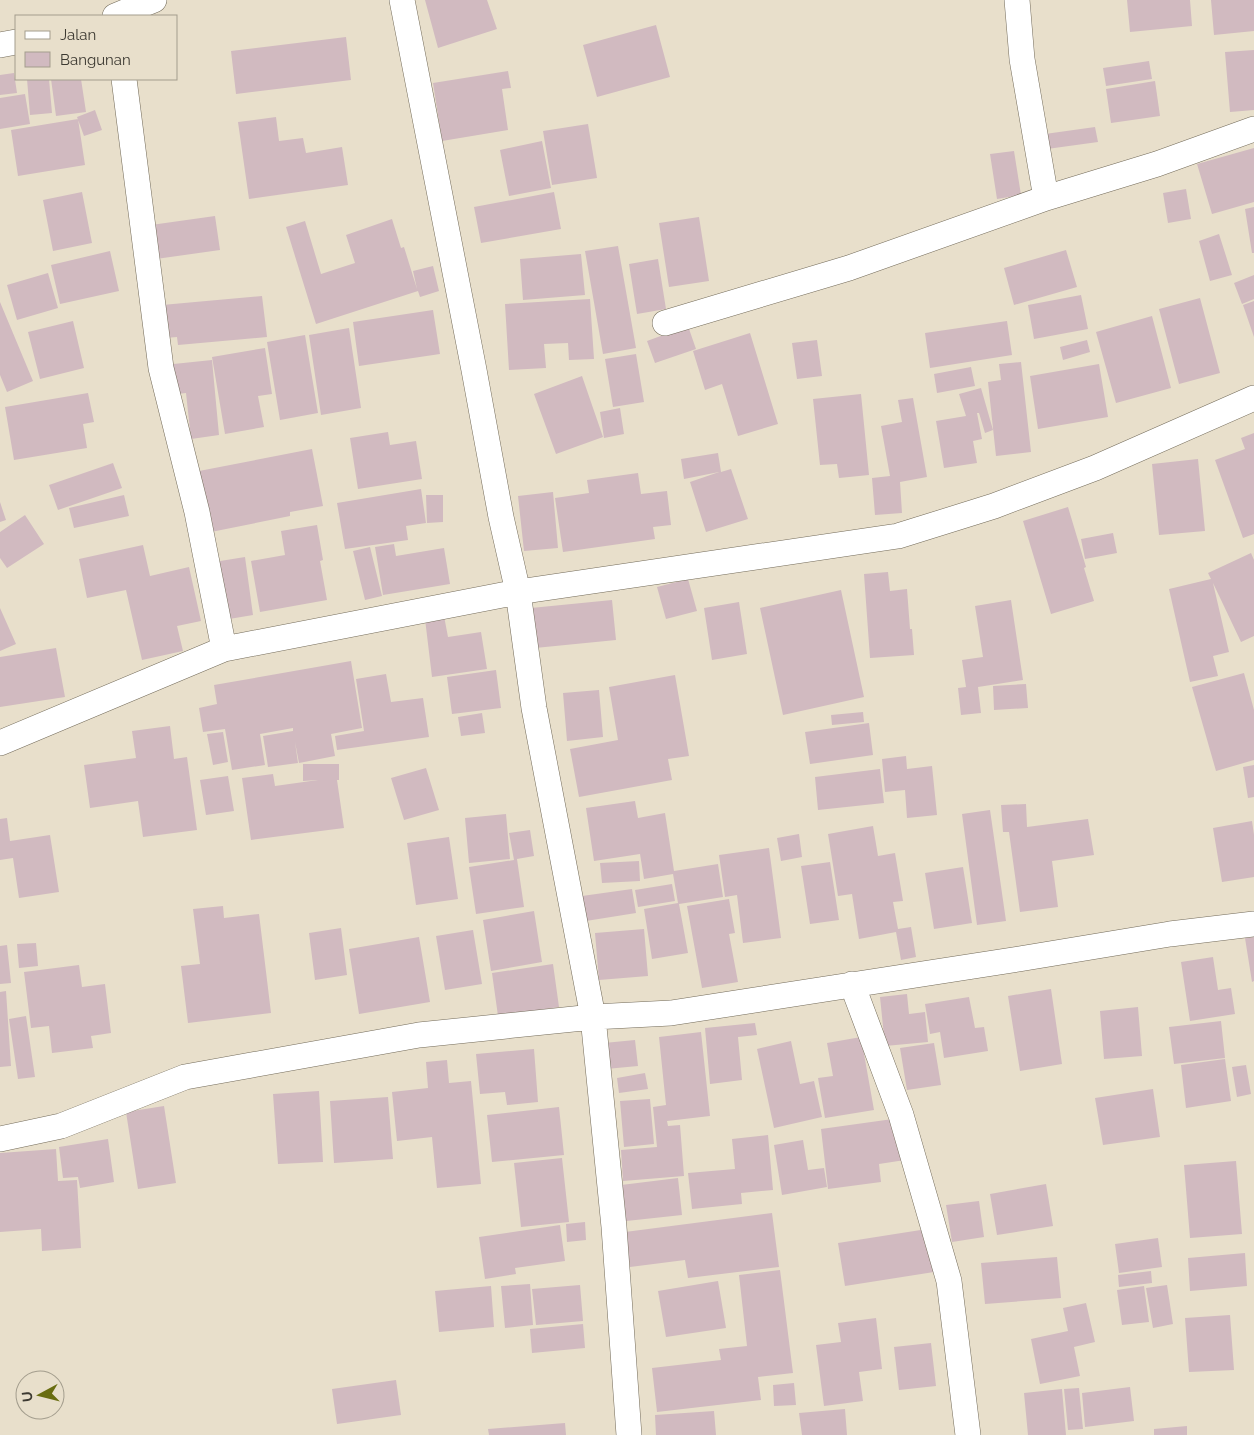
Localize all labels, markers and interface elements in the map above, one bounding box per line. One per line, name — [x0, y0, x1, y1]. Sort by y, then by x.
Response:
legend — [15, 15, 178, 80]
text: Jalan — [60, 26, 96, 44]
text: Bangunan — [60, 51, 131, 69]
north arrow — [15, 1370, 65, 1420]
text: U — [19, 1390, 36, 1403]

